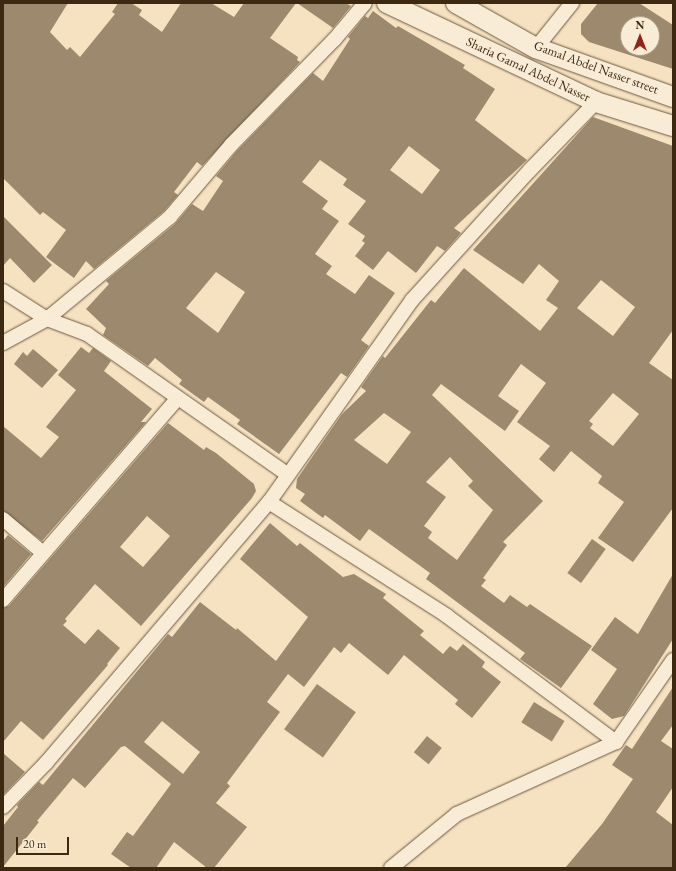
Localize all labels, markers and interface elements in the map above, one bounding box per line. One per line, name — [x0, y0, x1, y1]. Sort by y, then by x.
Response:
north arrow — [620, 16, 660, 56]
text: N — [636, 18, 644, 32]
street label: Sharia Gamal Abdel Nasser — [463, 34, 593, 106]
street label: Gamal Abdel Nasser street — [532, 38, 660, 98]
scale bar — [18, 829, 71, 855]
text: 20 m — [23, 836, 46, 852]

